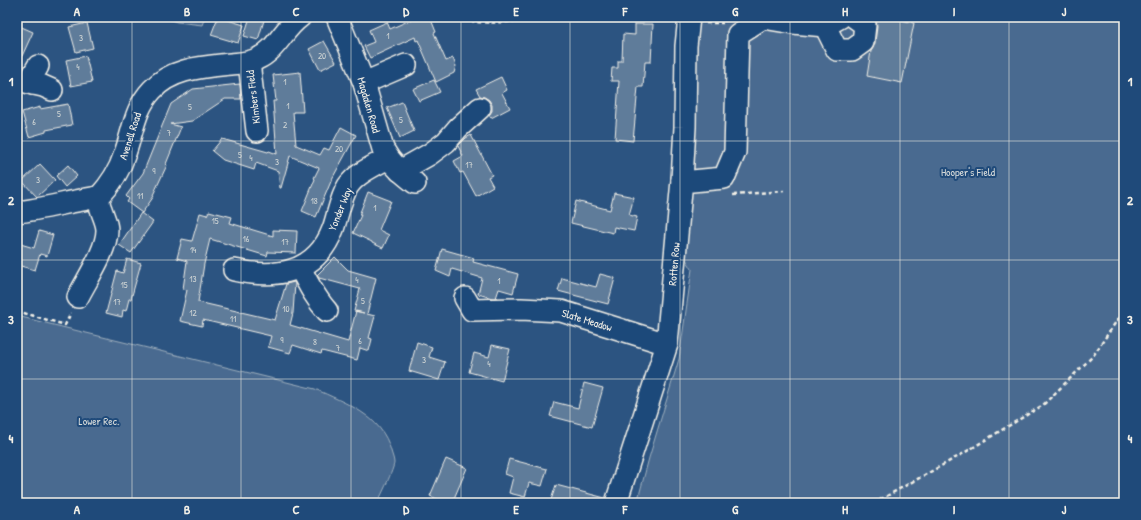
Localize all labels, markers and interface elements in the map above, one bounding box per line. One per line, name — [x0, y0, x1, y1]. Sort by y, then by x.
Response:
text: A — [74, 2, 81, 20]
text: B — [184, 2, 191, 20]
text: C — [292, 2, 300, 20]
text: D — [403, 2, 410, 20]
text: E — [513, 2, 519, 20]
text: F — [622, 2, 629, 20]
text: G — [732, 2, 739, 20]
text: H — [842, 2, 848, 20]
text: I — [952, 2, 956, 20]
text: J — [1062, 2, 1067, 20]
house number: 1 — [386, 30, 390, 42]
house number: 3 — [79, 32, 83, 44]
house number: 20 — [318, 50, 326, 62]
house number: 4 — [76, 61, 80, 73]
street label: Kimbers Field — [243, 69, 263, 125]
text: 1 — [9, 72, 14, 90]
text: 1 — [1128, 72, 1133, 90]
house number: 1 — [283, 76, 287, 88]
street label: Magdalen Road — [354, 76, 384, 135]
house number: 1 — [286, 100, 290, 112]
house number: 5 — [188, 101, 192, 113]
house number: 5 — [57, 108, 61, 120]
street label: Avenell Road — [116, 110, 144, 161]
house number: 5 — [399, 114, 403, 126]
house number: 6 — [32, 116, 36, 128]
house number: 2 — [283, 119, 288, 131]
house number: 7 — [167, 127, 172, 139]
house number: 20 — [335, 143, 343, 155]
house number: 5 — [238, 149, 242, 161]
house number: 4 — [249, 152, 253, 164]
house number: 3 — [275, 156, 279, 168]
house number: 17 — [465, 159, 473, 171]
house number: 9 — [152, 165, 156, 177]
park label: Hooper's Field — [941, 165, 996, 179]
house number: 3 — [36, 174, 40, 186]
street label: Yonder Way — [325, 185, 355, 233]
house number: 11 — [137, 190, 143, 202]
text: 2 — [8, 191, 15, 209]
text: 2 — [1127, 191, 1134, 209]
house number: 18 — [310, 195, 318, 207]
house number: 1 — [373, 202, 377, 214]
house number: 15 — [211, 215, 219, 227]
house number: 16 — [243, 233, 250, 245]
house number: 17 — [281, 236, 289, 248]
street label: Rotten Row — [665, 242, 683, 286]
house number: 14 — [190, 244, 197, 256]
house number: 13 — [189, 273, 197, 285]
house number: 4 — [355, 274, 359, 286]
house number: 1 — [497, 275, 501, 287]
house number: 15 — [120, 279, 128, 291]
house number: 5 — [361, 295, 365, 307]
house number: 17 — [113, 296, 121, 308]
house number: 10 — [282, 303, 290, 315]
street label: Slate Meadow — [560, 306, 614, 334]
house number: 12 — [189, 307, 198, 319]
text: 3 — [8, 310, 14, 328]
text: 3 — [1127, 310, 1133, 328]
house number: 11 — [230, 313, 236, 325]
house number: 9 — [280, 334, 284, 346]
house number: 6 — [358, 335, 362, 347]
house number: 8 — [313, 336, 317, 348]
house number: 7 — [336, 342, 341, 354]
house number: 3 — [422, 354, 426, 366]
house number: 4 — [487, 358, 491, 370]
park label: Lower Rec. — [79, 414, 119, 428]
text: 4 — [9, 429, 14, 447]
text: 4 — [1128, 429, 1133, 447]
text: A — [74, 500, 81, 518]
text: B — [184, 500, 191, 518]
text: C — [292, 500, 300, 518]
text: D — [403, 500, 410, 518]
text: E — [513, 500, 519, 518]
text: F — [622, 500, 629, 518]
text: G — [732, 500, 739, 518]
text: H — [842, 500, 848, 518]
text: I — [952, 500, 956, 518]
text: J — [1062, 500, 1067, 518]

